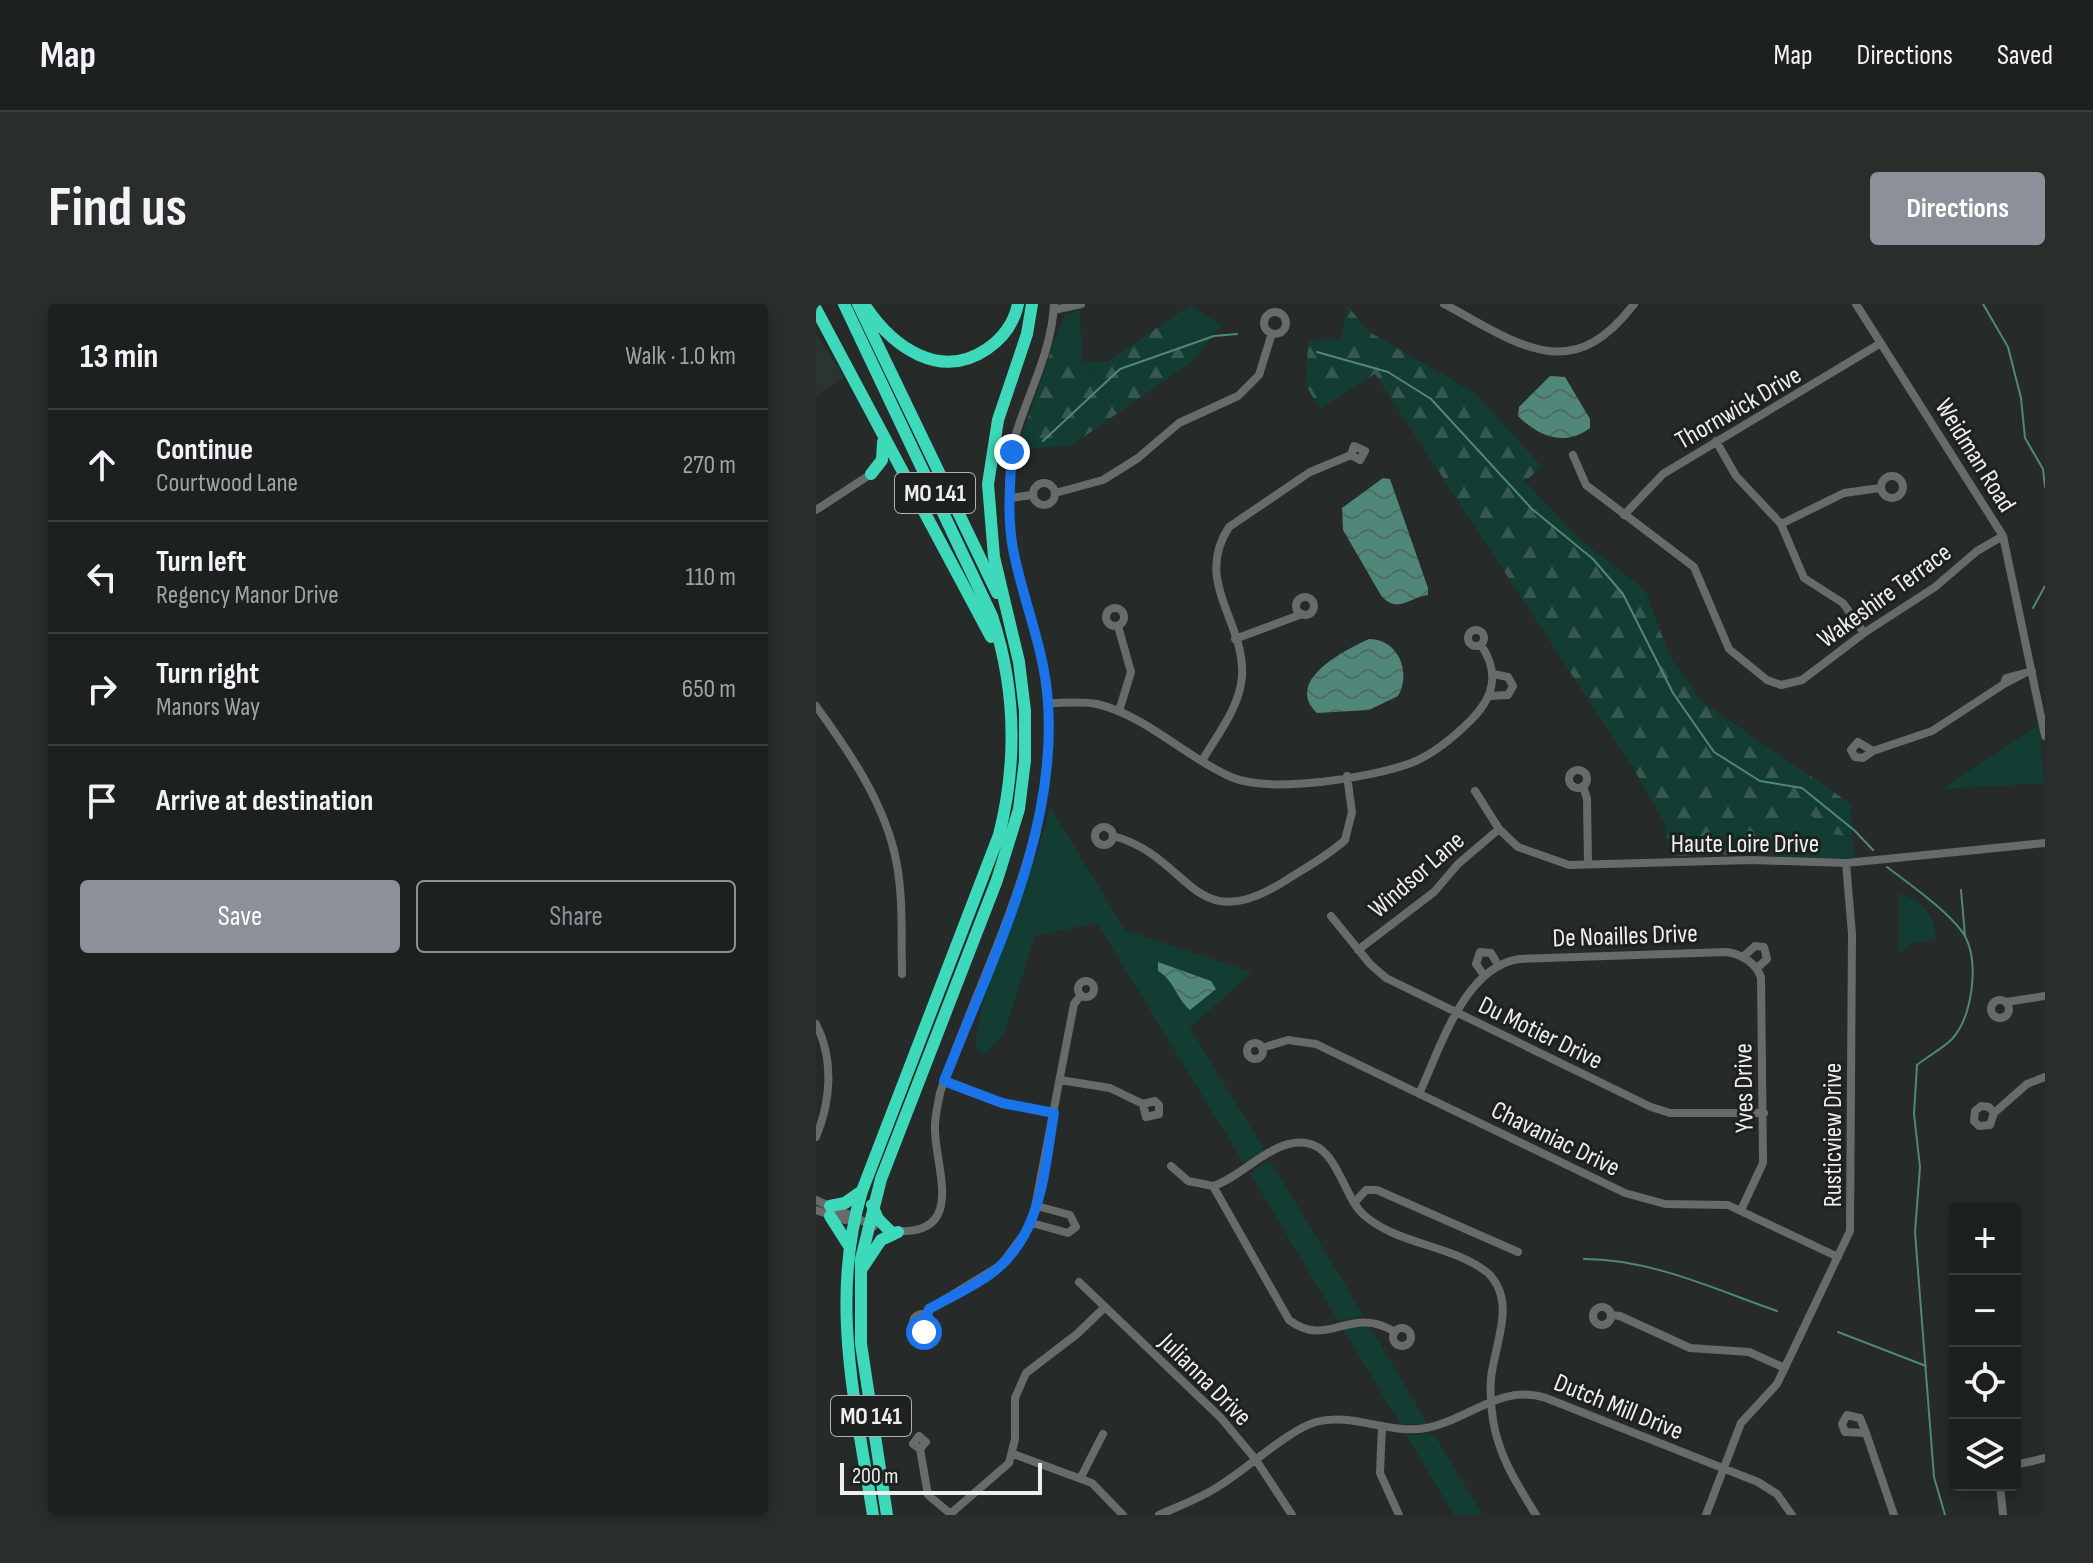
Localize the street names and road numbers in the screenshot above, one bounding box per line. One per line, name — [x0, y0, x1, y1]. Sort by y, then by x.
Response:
street label: Thornwick Drive — [1670, 360, 1807, 457]
street label: Weidman Road — [1928, 393, 2022, 518]
road number: MO 141 — [895, 473, 975, 513]
street label: Wakeshire Terrace — [1812, 537, 1958, 655]
street label: Windsor Lane — [1363, 825, 1471, 925]
street label: Haute Loire Drive — [1671, 829, 1819, 860]
street label: De Noailles Drive — [1552, 918, 1698, 955]
street label: Du Motier Drive — [1473, 990, 1607, 1077]
street label: Yves Drive — [1728, 1043, 1761, 1133]
street label: Rusticview Drive — [1818, 1063, 1849, 1207]
street label: Chavaniac Drive — [1486, 1095, 1625, 1184]
street label: Julianna Drive — [1151, 1327, 1258, 1433]
street label: Dutch Mill Drive — [1549, 1367, 1688, 1447]
road number: MO 141 — [831, 1396, 911, 1436]

